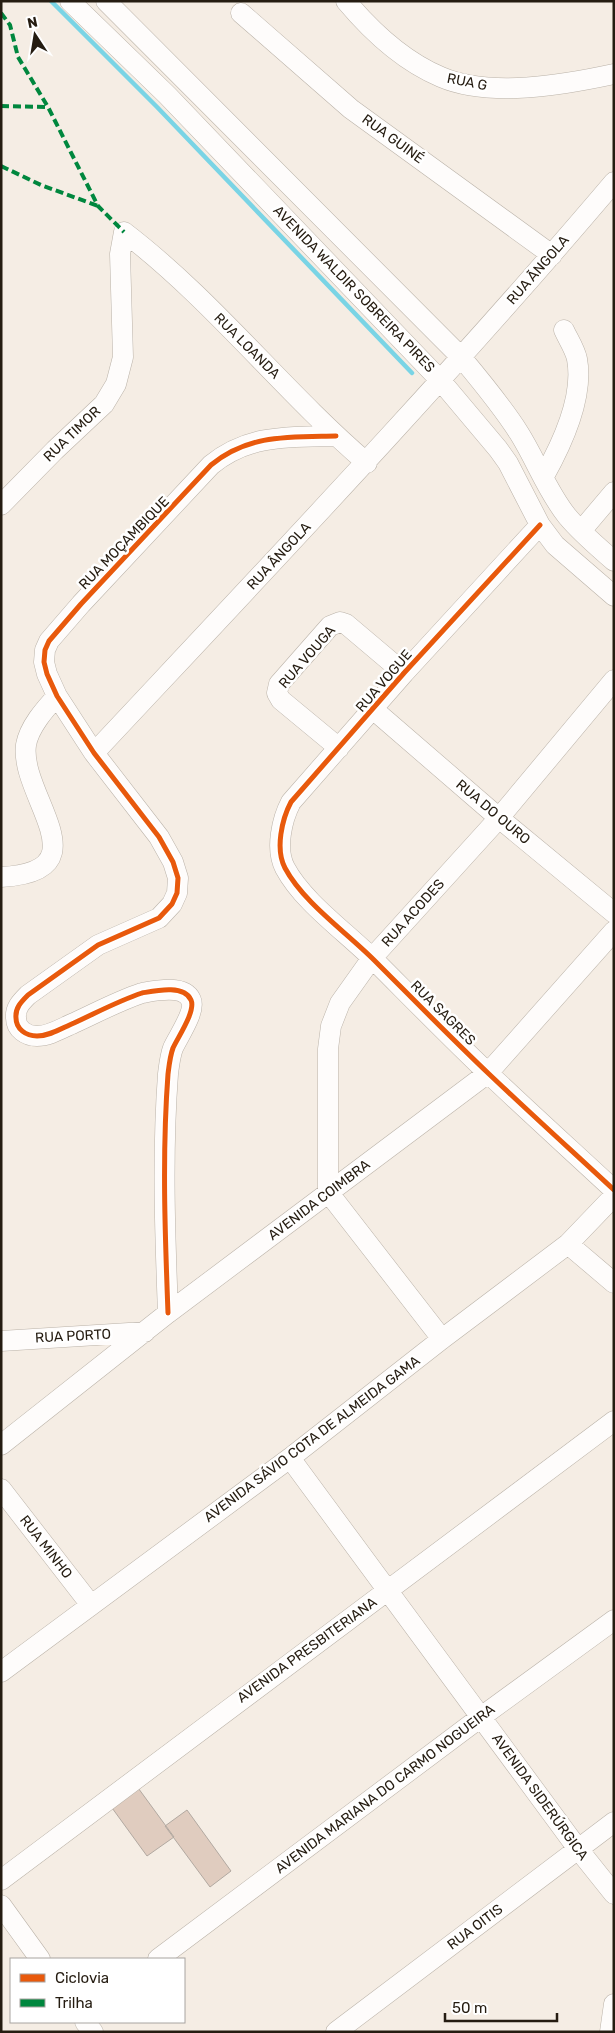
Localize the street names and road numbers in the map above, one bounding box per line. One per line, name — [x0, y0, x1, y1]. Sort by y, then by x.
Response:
street label: RUA G — [445, 70, 489, 94]
street label: RUA GUINÉ — [359, 110, 428, 167]
street label: AVENIDA WALDIR SOBREIRA PIRES — [270, 202, 439, 376]
street label: RUA ÃNGOLA — [503, 231, 573, 308]
street label: RUA LOANDA — [210, 309, 284, 383]
street label: RUA TIMOR — [40, 403, 104, 465]
street label: RUA MOÇAMBIQUE — [75, 493, 173, 593]
street label: RUA ÂNGOLA — [243, 518, 315, 593]
street label: RUA VOUGA — [275, 622, 339, 692]
street label: RUA VOGUE — [352, 646, 416, 716]
street label: RUA DO OURO — [452, 776, 534, 848]
street label: RUA ACODES — [378, 875, 448, 951]
street label: RUA SAGRES — [407, 977, 479, 1049]
street label: AVENIDA COIMBRA — [265, 1156, 374, 1244]
street label: RUA PORTO — [35, 1326, 111, 1346]
street label: AVENIDA SÁVIO COTA DE ALMEIDA GAMA — [200, 1351, 424, 1526]
street label: RUA MINHO — [16, 1512, 76, 1582]
street label: AVENIDA PRESBITERIANA — [234, 1593, 381, 1706]
street label: AVENIDA MARIANA DO CARMO NOGUEIRA — [272, 1700, 499, 1877]
street label: AVENIDA SIDERÚRGICA — [488, 1730, 593, 1864]
street label: RUA OITIS — [444, 1900, 506, 1953]

